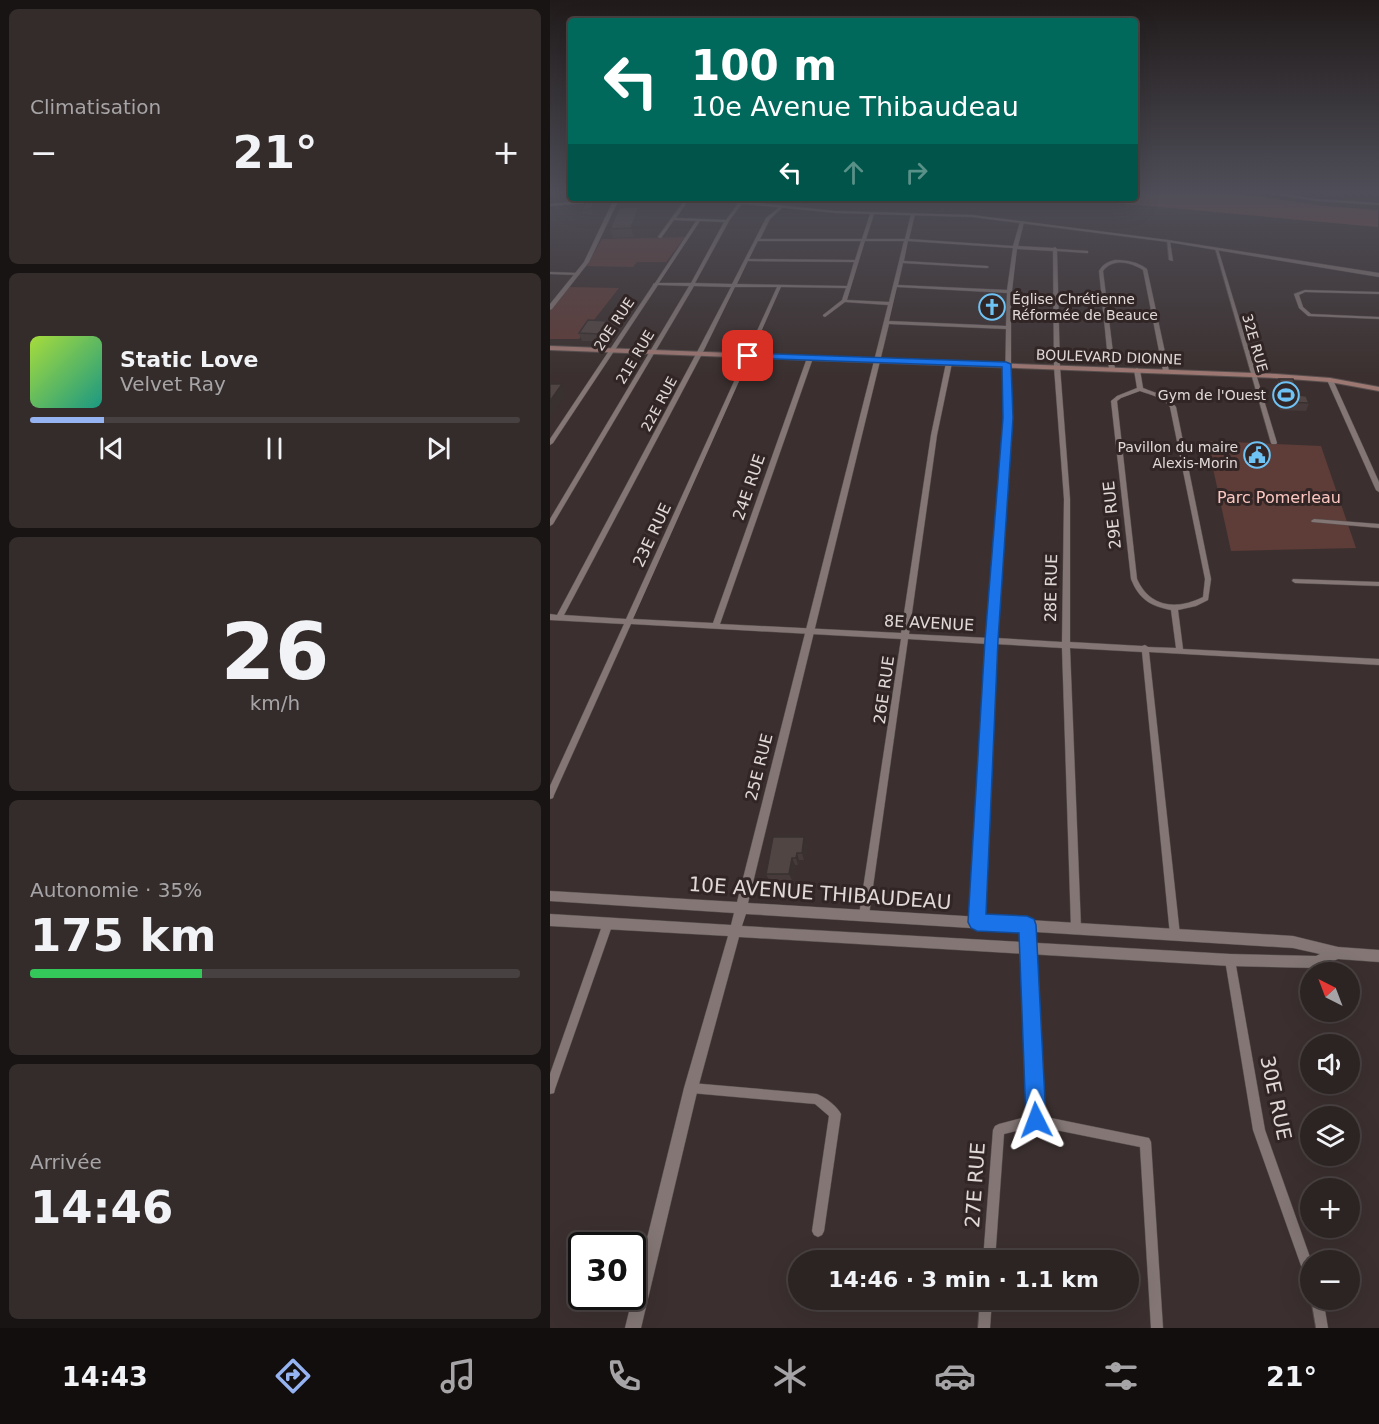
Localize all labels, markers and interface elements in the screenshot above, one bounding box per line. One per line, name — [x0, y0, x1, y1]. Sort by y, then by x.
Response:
text: 100 m — [691, 41, 837, 90]
icon: left — [592, 42, 670, 120]
text: 10e Avenue Thibaudeau — [691, 91, 1019, 122]
text: Climatisation — [30, 95, 161, 119]
text: 21° — [232, 126, 318, 179]
text: − — [30, 133, 58, 172]
text: + — [492, 133, 520, 172]
icon: left — [774, 156, 807, 189]
icon: ahead — [837, 156, 870, 189]
icon: right — [900, 156, 933, 189]
place label: Église Chrétienne Réformée de Beauce — [1012, 291, 1158, 323]
church icon: Église Chrétienne Réformée de Beauce — [977, 292, 1007, 322]
street label: 20E RUE — [591, 295, 637, 353]
street label: 32E RUE — [1239, 312, 1271, 374]
street label: 21E RUE — [613, 327, 657, 387]
pin — [722, 330, 773, 381]
icon: arrive — [731, 339, 764, 372]
street label: BOULEVARD DIONNE — [1036, 346, 1182, 368]
text: Static Love — [120, 347, 258, 372]
text: Velvet Ray — [120, 372, 226, 396]
street label: 22E RUE — [638, 374, 680, 434]
sports icon: Gym de l'Ouest — [1271, 380, 1301, 410]
place label: Gym de l'Ouest — [1158, 387, 1267, 403]
icon: previous — [95, 432, 128, 465]
icon: pause — [258, 432, 291, 465]
icon: next — [422, 432, 455, 465]
place label: Pavillon du maire Alexis-Morin — [1117, 439, 1238, 471]
public building icon: Pavillon du maire Alexis-Morin — [1242, 440, 1272, 470]
street label: 24E RUE — [729, 452, 769, 522]
street label: 29E RUE — [1099, 480, 1125, 550]
park label: Parc Pomerleau — [1217, 488, 1341, 507]
street label: 23E RUE — [629, 500, 675, 570]
street label: 28E RUE — [1041, 554, 1061, 622]
text: 26 — [221, 607, 329, 697]
street label: 8E AVENUE — [883, 611, 975, 635]
street label: 26E RUE — [870, 655, 898, 725]
text: km/h — [250, 691, 300, 715]
street label: 25E RUE — [741, 731, 777, 803]
street label: 10E AVENUE THIBAUDEAU — [688, 872, 952, 914]
text: Autonomie · 35% — [30, 878, 202, 902]
text: 175 km — [30, 909, 216, 962]
north arrow — [1300, 962, 1360, 1022]
map controls — [1300, 962, 1360, 1310]
button: sound — [1300, 1034, 1360, 1094]
street label: 30E RUE — [1255, 1054, 1297, 1142]
position arrow — [1004, 1088, 1068, 1152]
button: layers — [1300, 1106, 1360, 1166]
street label: 27E RUE — [960, 1141, 990, 1229]
text: Arrivée — [30, 1150, 102, 1174]
button: + — [1300, 1178, 1360, 1238]
text: 14:46 — [30, 1181, 173, 1234]
speed limit sign: 30 — [568, 1232, 646, 1310]
button: − — [1300, 1250, 1360, 1310]
text: 14:46 · 3 min · 1.1 km — [828, 1267, 1099, 1292]
icon: directions — [272, 1355, 314, 1397]
icon: music — [437, 1355, 479, 1397]
icon: phone — [603, 1355, 645, 1397]
icon: climate — [769, 1355, 811, 1397]
icon: car — [934, 1355, 976, 1397]
icon: filters — [1100, 1355, 1142, 1397]
text: 14:43 — [62, 1361, 148, 1392]
text: 21° — [1266, 1361, 1317, 1392]

